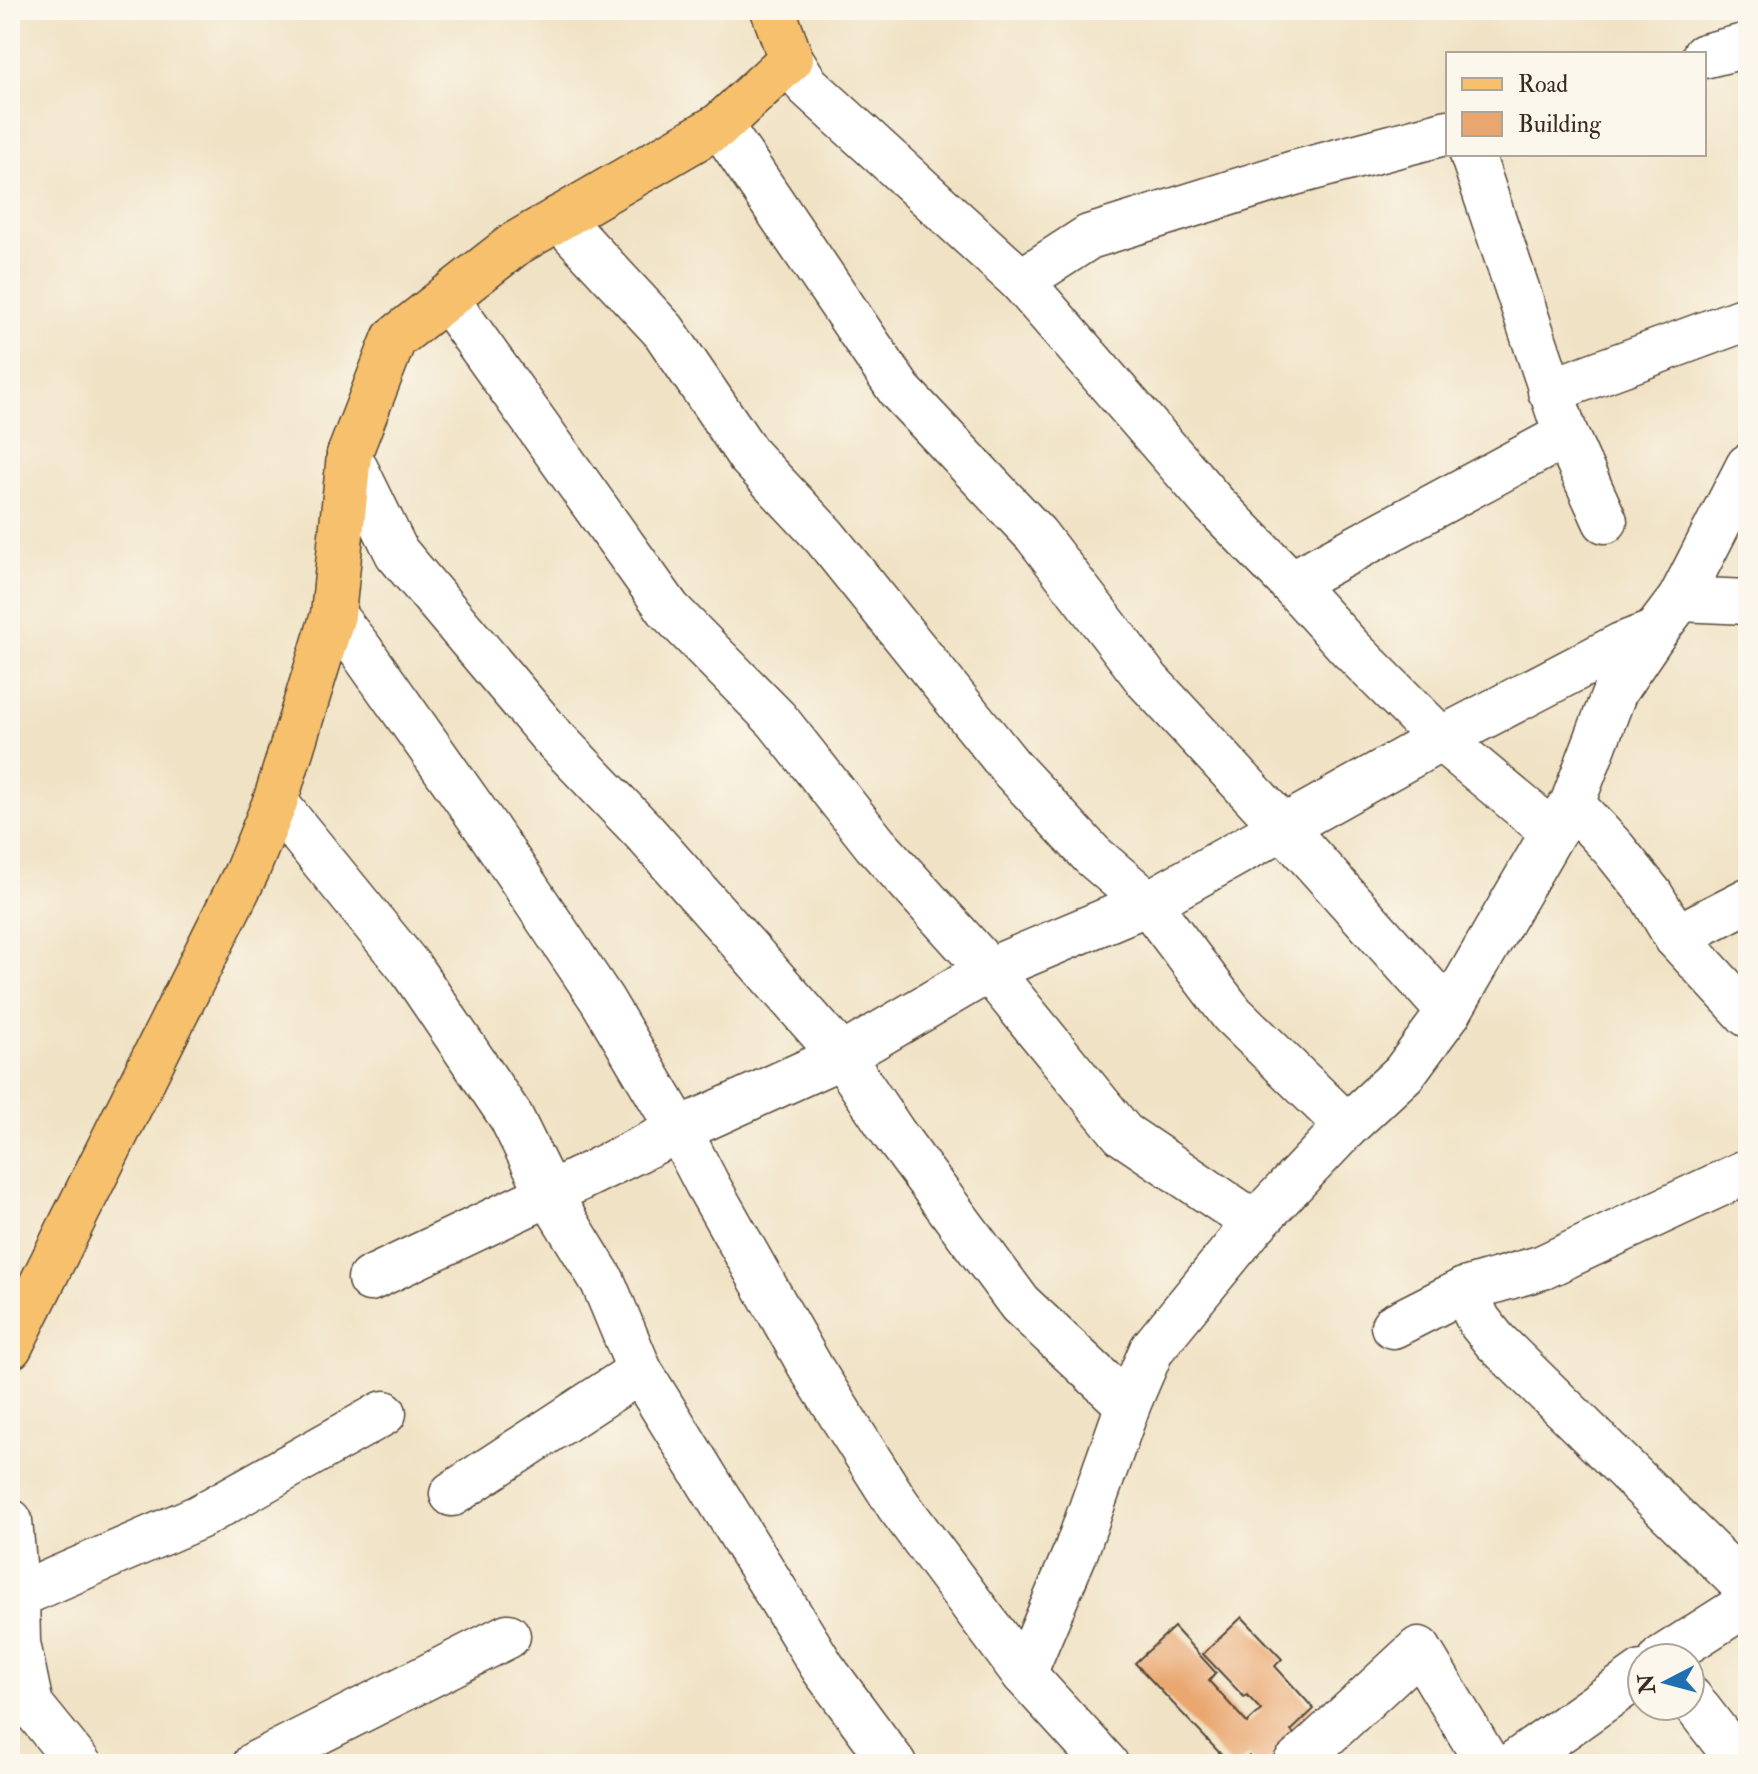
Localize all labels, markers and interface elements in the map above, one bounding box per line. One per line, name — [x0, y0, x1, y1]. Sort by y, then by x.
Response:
legend — [1446, 52, 1706, 156]
text: Road — [1518, 69, 1568, 100]
text: Building — [1518, 109, 1602, 140]
north arrow — [1626, 1642, 1706, 1722]
text: N — [1632, 1672, 1662, 1696]

